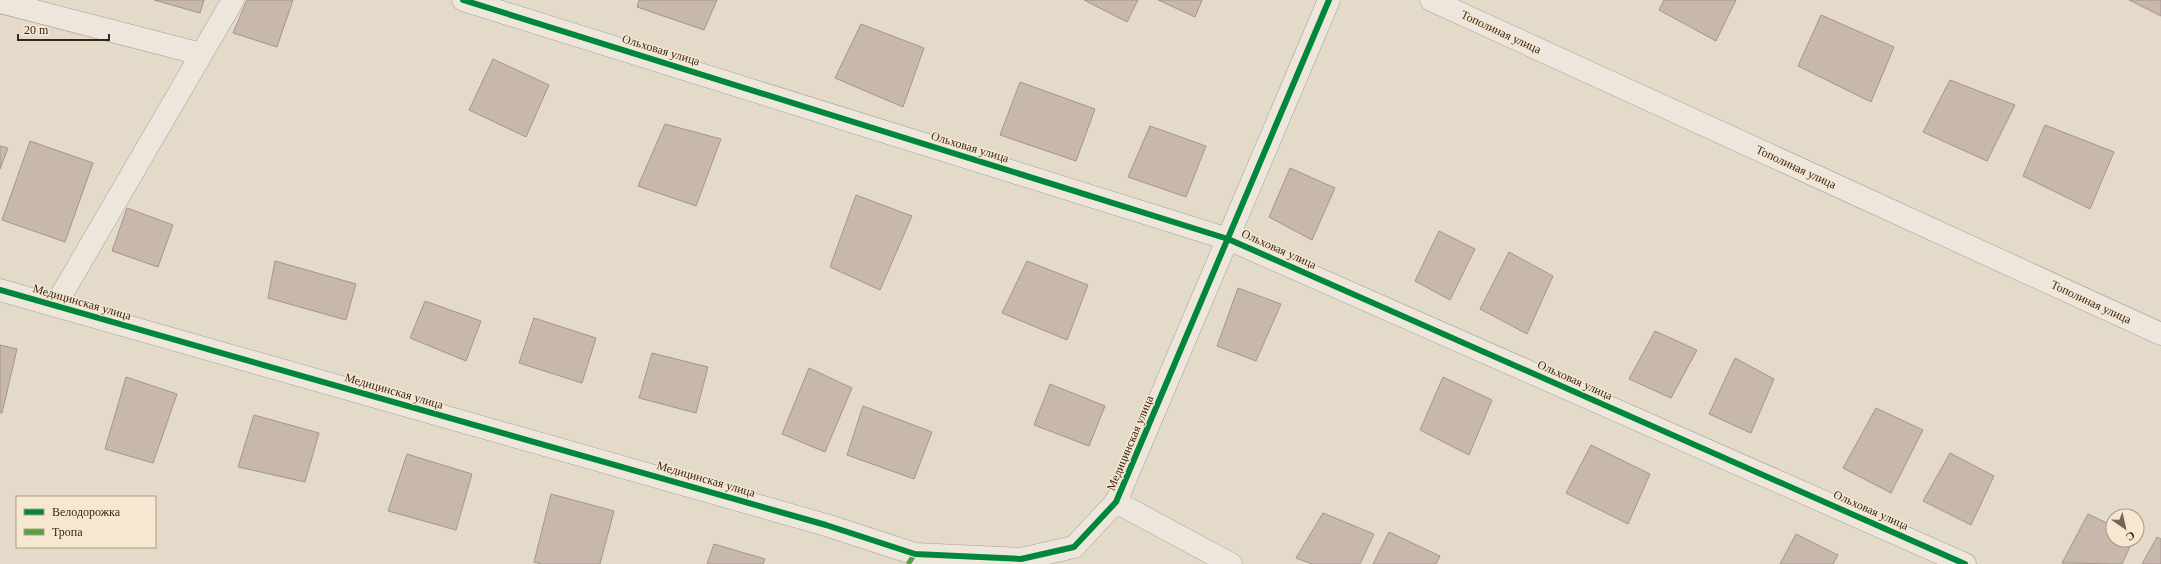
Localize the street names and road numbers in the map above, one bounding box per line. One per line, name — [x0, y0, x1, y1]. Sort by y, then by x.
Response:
street label: Тополиная улица — [1459, 7, 1544, 57]
street label: Ольховая улица — [620, 32, 702, 69]
street label: Ольховая улица — [929, 129, 1011, 166]
street label: Тополиная улица — [1754, 142, 1839, 192]
street label: Ольховая улица — [1239, 226, 1319, 272]
street label: Тополиная улица — [2049, 277, 2134, 327]
street label: Медицинская улица — [31, 281, 134, 323]
street label: Ольховая улица — [1535, 357, 1615, 403]
street label: Медицинская улица — [343, 370, 446, 412]
street label: Медицинская улица — [1104, 393, 1157, 493]
street label: Медицинская улица — [655, 458, 758, 500]
street label: Ольховая улица — [1831, 487, 1911, 533]

